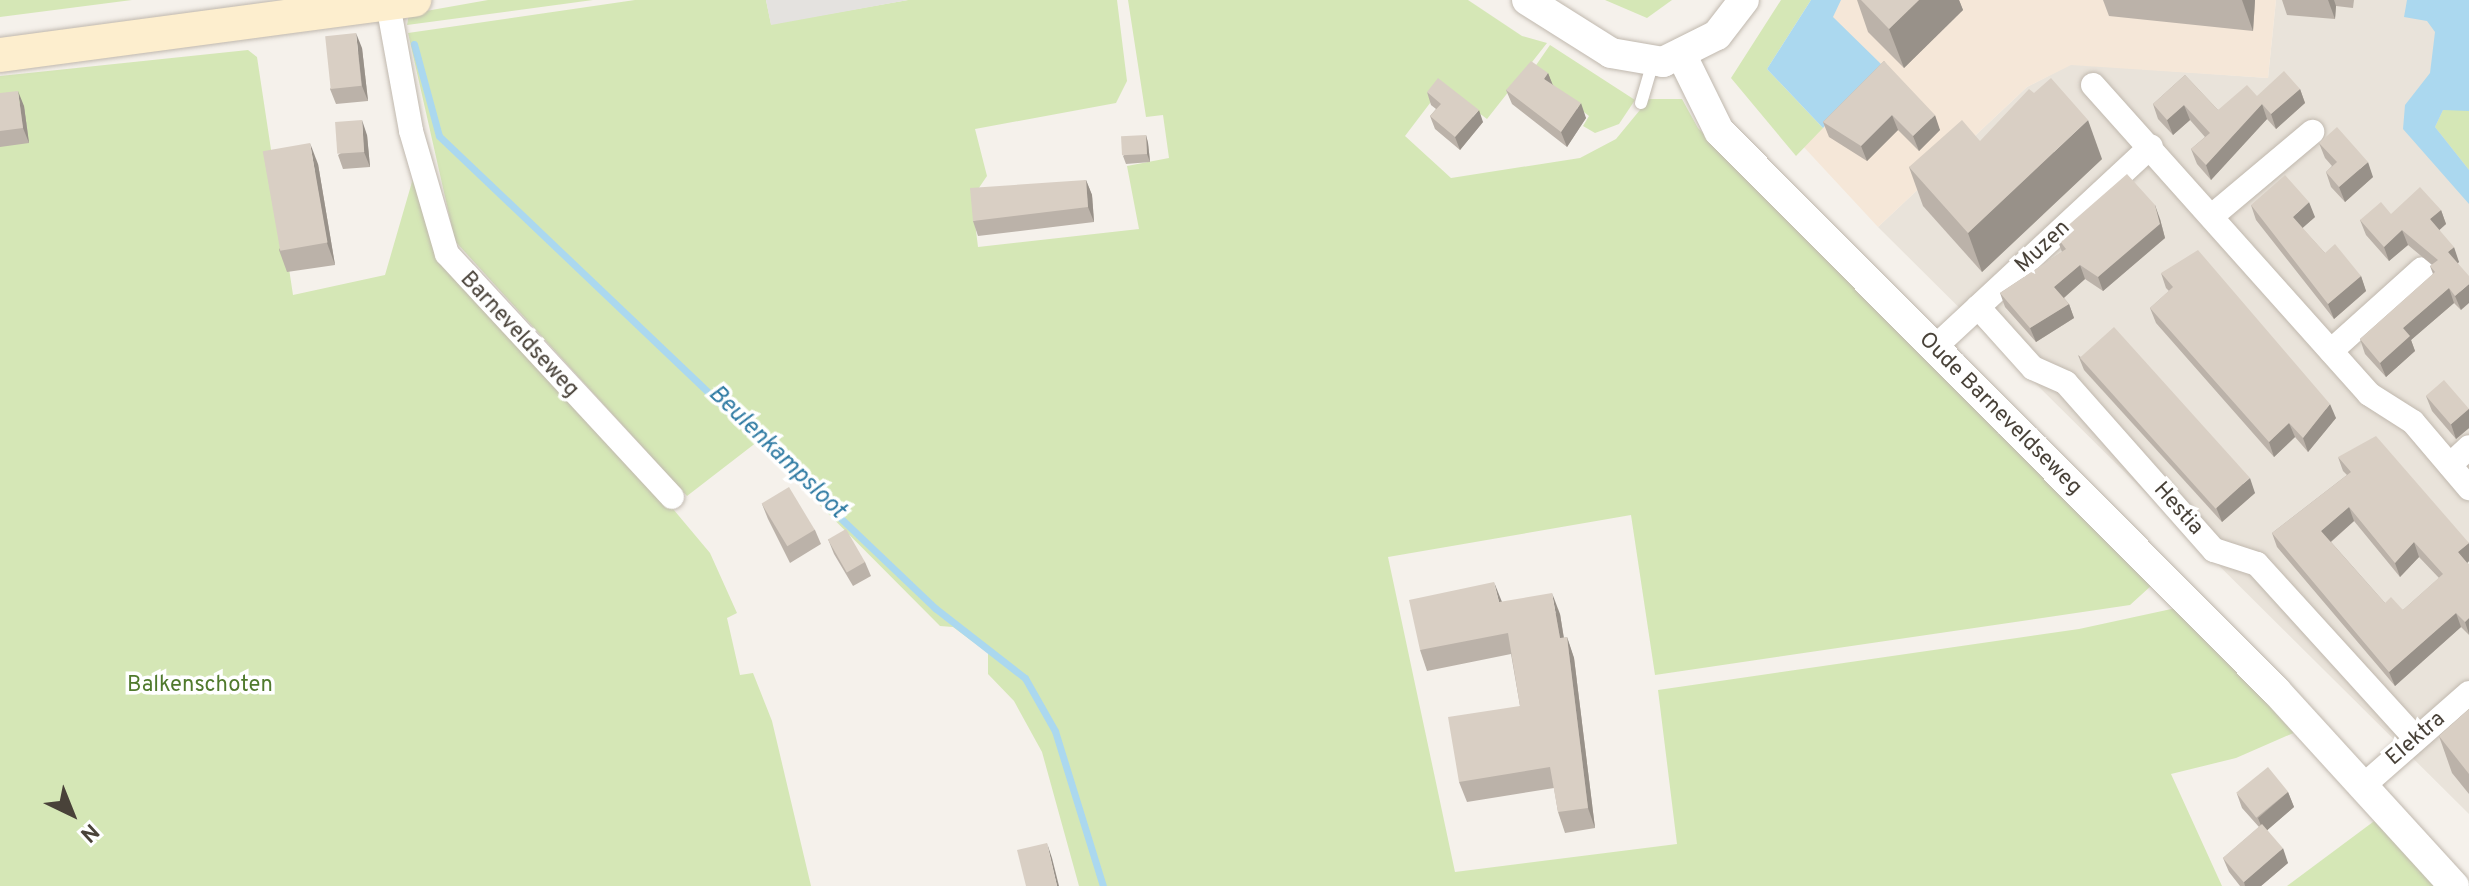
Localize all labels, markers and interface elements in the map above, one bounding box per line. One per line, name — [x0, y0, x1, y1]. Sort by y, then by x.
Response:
street label: Muzen — [2010, 215, 2076, 279]
street label: Barneveldseweg — [454, 267, 584, 403]
street label: Oude Barneveldseweg — [1913, 327, 2087, 501]
water label: Beulenkampsloot — [701, 380, 851, 526]
street label: Hestia — [2147, 477, 2209, 541]
park label: Balkenschoten — [127, 673, 273, 699]
street label: Elektra — [2381, 706, 2451, 772]
north arrow — [32, 774, 112, 854]
text: N — [74, 817, 104, 847]

